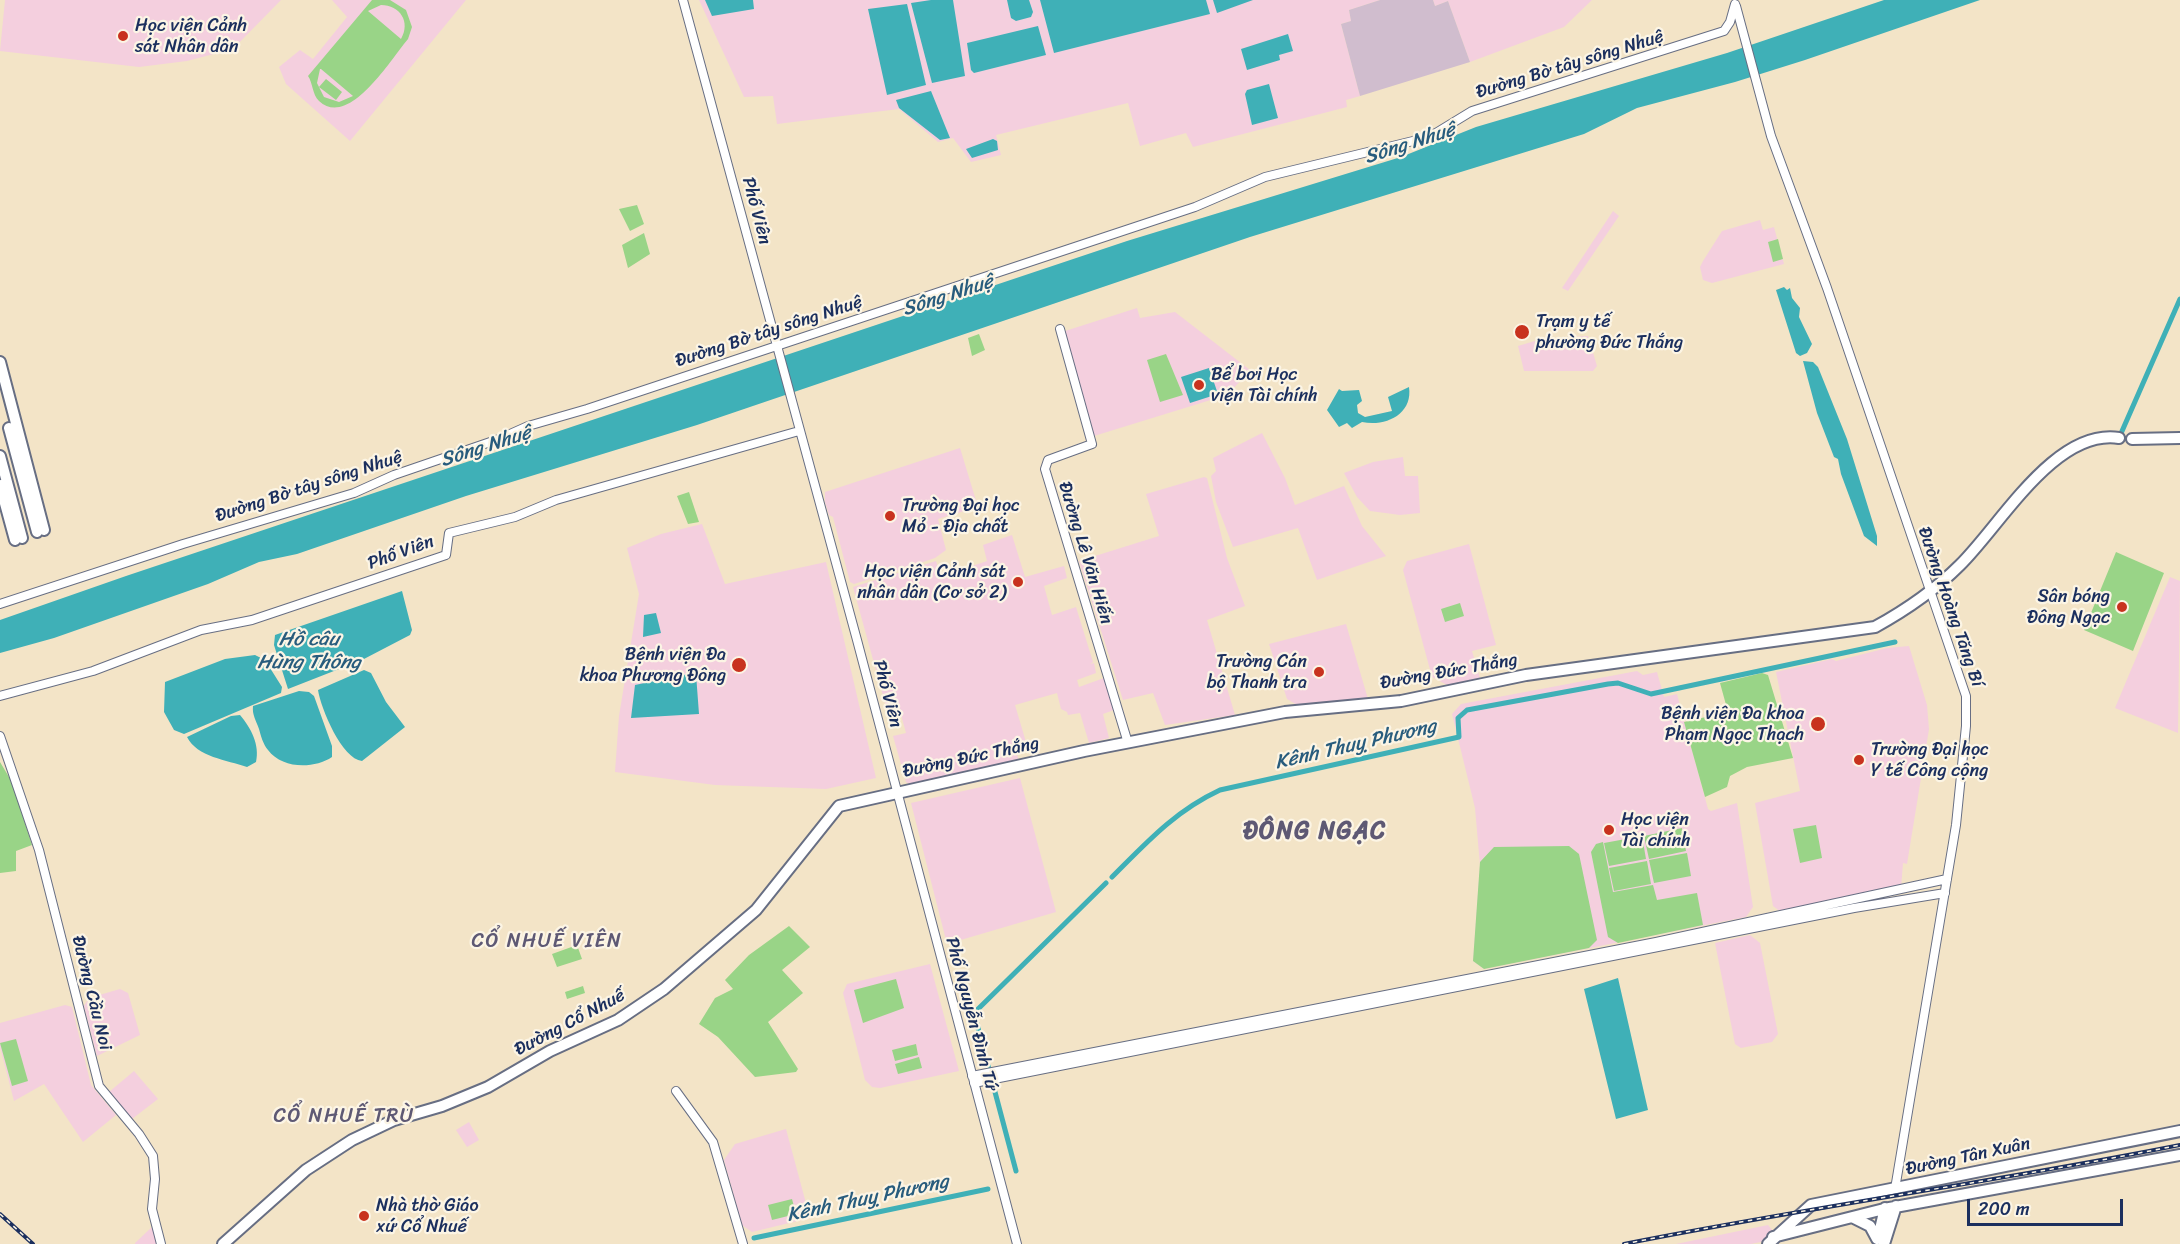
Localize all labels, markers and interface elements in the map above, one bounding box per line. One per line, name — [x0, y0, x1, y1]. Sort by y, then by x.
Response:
place label: Học viện Cảnh sát Nhân dân — [135, 15, 247, 57]
street label: Đường Bờ tây sông Nhuệ — [1473, 26, 1667, 104]
marker: Học viện Cảnh sát Nhân dân — [116, 29, 130, 43]
water label: Sông Nhuệ — [1362, 118, 1458, 170]
street label: Phố Viên — [737, 175, 775, 247]
water label: Sông Nhuệ — [900, 270, 996, 322]
street label: Đường Bờ tây sông Nhuệ — [673, 292, 865, 372]
place label: Trạm y tế phường Đức Thắng — [1536, 311, 1683, 354]
marker: Trạm y tế phường Đức Thắng — [1513, 323, 1531, 341]
place label: Bể bơi Học viện Tài chính — [1211, 364, 1318, 406]
marker: Bể bơi Học viện Tài chính — [1192, 378, 1206, 392]
water label: Sông Nhuệ — [438, 421, 534, 473]
street label: Đường Bờ tây sông Nhuệ — [213, 447, 405, 527]
street label: Đường Lê Văn Hiến — [1053, 479, 1117, 627]
place label: Trường Đại học Mỏ - Địa chất — [902, 495, 1020, 538]
marker: Trường Đại học Mỏ - Địa chất — [883, 509, 897, 523]
street label: Đường Hoàng Tăng Bí — [1912, 524, 1988, 690]
street label: Phố Viên — [365, 531, 437, 575]
place label: Học viện Cảnh sát nhân dân (Cơ sở 2) — [857, 561, 1006, 604]
marker: Học viện Cảnh sát nhân dân (Cơ sở 2) — [1011, 575, 1025, 589]
place label: Sân bóng Đông Ngạc — [2027, 586, 2110, 628]
marker: Sân bóng Đông Ngạc — [2115, 600, 2129, 614]
water label: Hồ câu Hùng Thông — [257, 628, 361, 675]
place label: Bệnh viện Đa khoa Phương Đông — [580, 644, 726, 686]
street label: Đường Đức Thắng — [1379, 649, 1519, 695]
place label: Trường Cán bộ Thanh tra — [1207, 651, 1307, 694]
marker: Bệnh viện Đa khoa Phương Đông — [730, 656, 748, 674]
street label: Phố Viên — [868, 658, 906, 730]
marker: Trường Cán bộ Thanh tra — [1312, 665, 1326, 679]
place label: Bệnh viện Đa khoa Phạm Ngọc Thạch — [1661, 703, 1804, 746]
water label: Kênh Thuỵ Phương — [1273, 715, 1439, 775]
marker: Bệnh viện Đa khoa Phạm Ngọc Thạch — [1809, 715, 1827, 733]
street label: Đường Đức Thắng — [901, 733, 1041, 783]
place label: Trường Đại học Y tế Công cộng — [1871, 739, 1989, 782]
marker: Trường Đại học Y tế Công cộng — [1852, 753, 1866, 767]
place label: Học viện Tài chính — [1621, 809, 1691, 852]
district label: ĐÔNG NGẠC — [1243, 818, 1387, 846]
marker: Học viện Tài chính — [1602, 823, 1616, 837]
district label: CỔ NHUẾ VIÊN — [471, 930, 623, 954]
street label: Đường Cầu Noi — [66, 934, 116, 1052]
street label: Phố Nguyễn Đình Tứ — [940, 935, 1002, 1093]
street label: Đường Cổ Nhuế — [511, 985, 629, 1061]
district label: CỔ NHUẾ TRÙ — [273, 1105, 415, 1129]
street label: Đường Tân Xuân — [1904, 1133, 2032, 1181]
water label: Kênh Thuỵ Phương — [785, 1170, 951, 1228]
scale bar — [1970, 1187, 2126, 1225]
text: 200 m — [1978, 1193, 2030, 1225]
place label: Nhà thờ Giáo xứ Cổ Nhuế — [376, 1195, 479, 1238]
marker: Nhà thờ Giáo xứ Cổ Nhuế — [357, 1209, 371, 1223]

